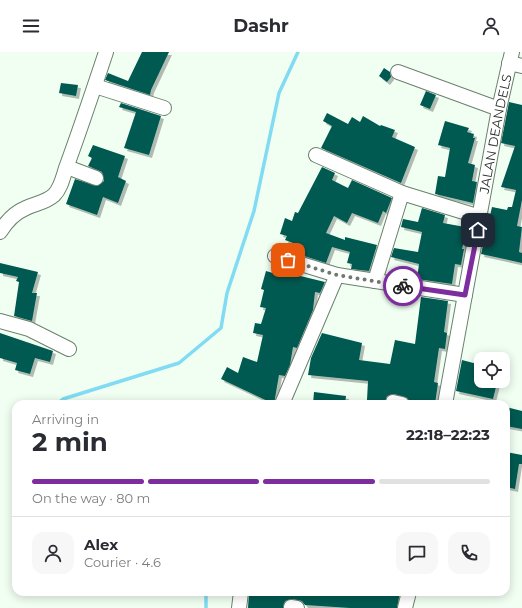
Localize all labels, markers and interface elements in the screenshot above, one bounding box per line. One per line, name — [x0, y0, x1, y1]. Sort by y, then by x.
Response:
icon: menu — [20, 15, 42, 37]
text: Dashr — [233, 15, 289, 37]
icon: person — [480, 15, 502, 37]
street label: JALAN DEANDELS — [476, 73, 515, 195]
pin — [461, 213, 495, 247]
icon: home — [467, 219, 489, 241]
pin — [271, 243, 305, 277]
icon: bag — [277, 249, 299, 271]
courier — [383, 266, 423, 306]
icon: bike — [392, 275, 414, 297]
map controls — [474, 352, 510, 388]
button: locate — [474, 352, 510, 388]
text: Arriving in — [32, 411, 99, 427]
text: 22:18–22:23 — [406, 425, 490, 444]
text: 2 min — [32, 426, 108, 458]
text: On the way · 80 m — [32, 490, 150, 506]
button: person — [32, 532, 74, 574]
button: chat — [396, 532, 438, 574]
button: phone — [448, 532, 490, 574]
text: Alex — [84, 535, 118, 554]
text: Courier · 4.6 — [84, 554, 161, 570]

